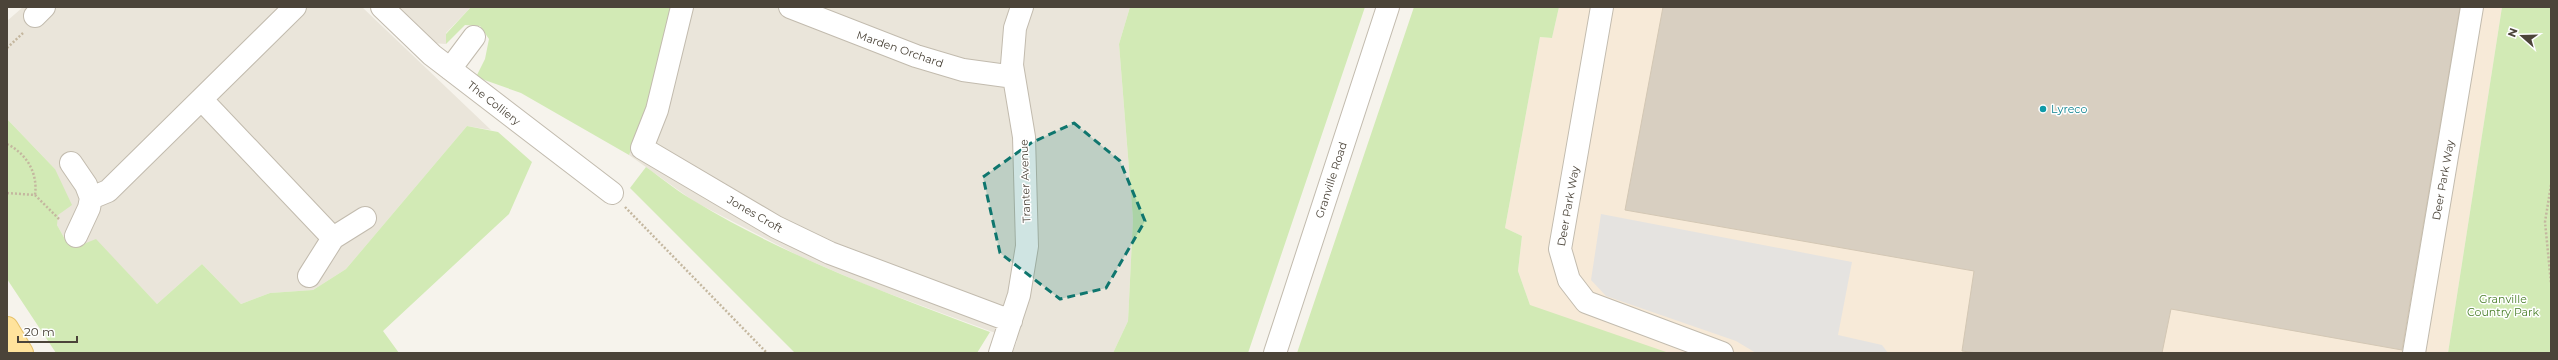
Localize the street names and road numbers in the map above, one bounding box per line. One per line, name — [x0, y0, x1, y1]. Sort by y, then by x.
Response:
street label: Marden Orchard — [855, 28, 945, 70]
street label: The Colliery — [465, 78, 523, 128]
street label: Tranter Avenue — [1017, 139, 1033, 223]
street label: Deer Park Way — [2429, 139, 2457, 221]
street label: Granville Road — [1312, 140, 1350, 220]
street label: Deer Park Way — [1554, 165, 1582, 247]
street label: Jones Croft — [724, 192, 786, 236]

